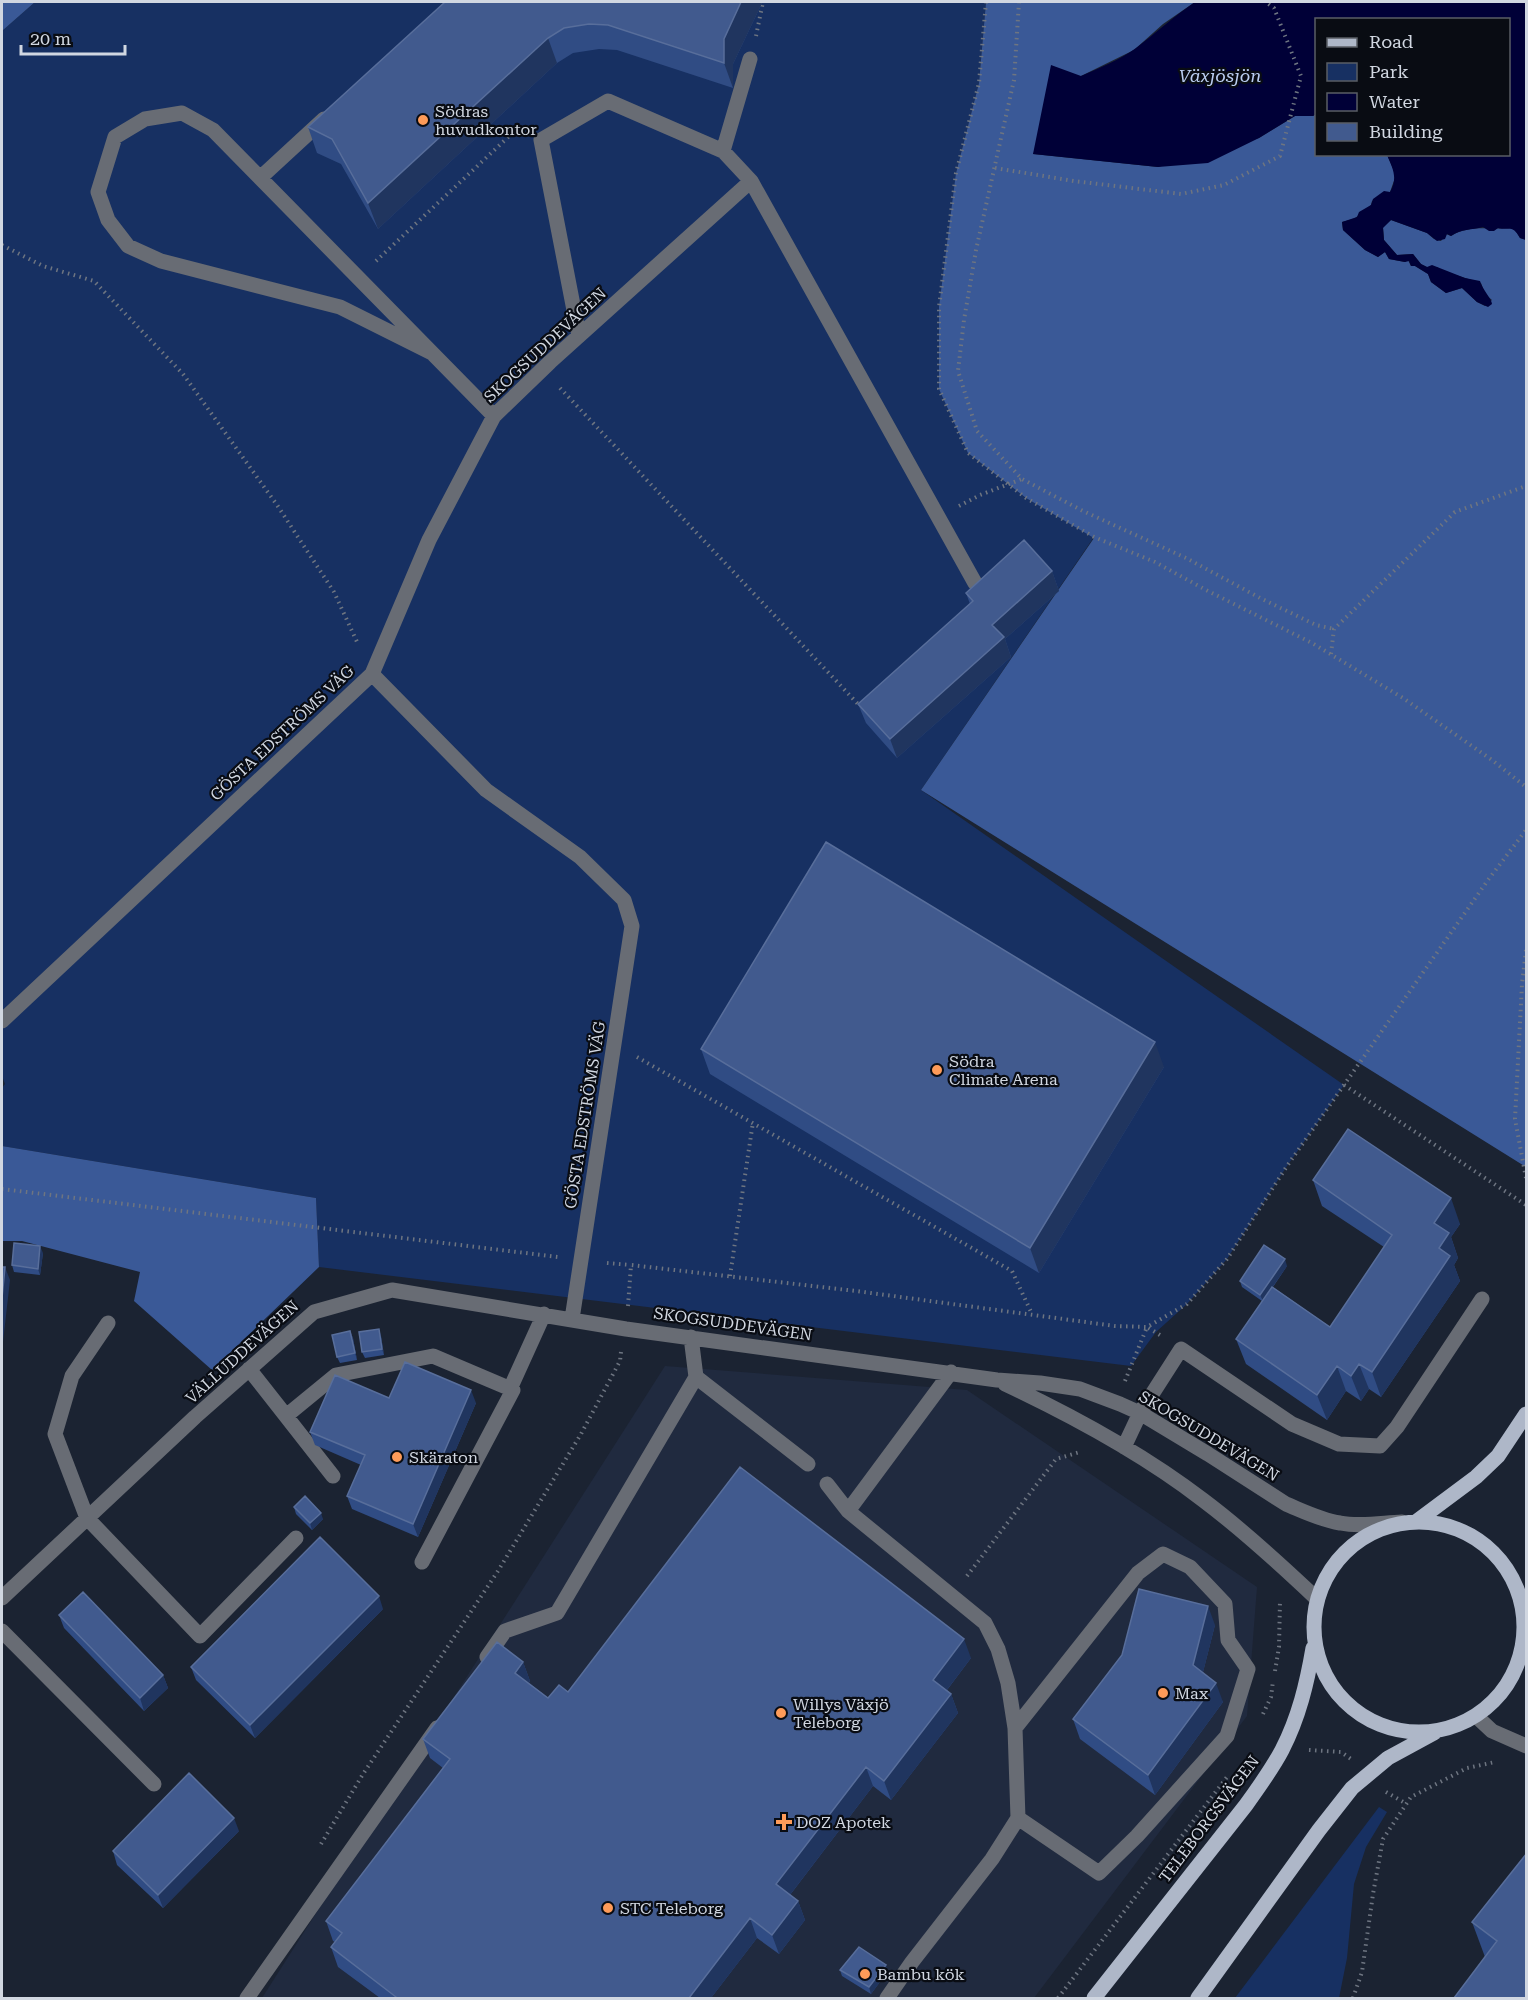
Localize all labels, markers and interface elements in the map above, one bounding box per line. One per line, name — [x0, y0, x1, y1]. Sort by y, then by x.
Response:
scale bar — [21, 18, 124, 56]
legend — [1315, 18, 1510, 156]
text: 20 m — [30, 28, 71, 49]
text: Road — [1369, 31, 1414, 52]
text: Park — [1369, 61, 1409, 82]
water label: Växjösjön — [1179, 65, 1261, 86]
text: Water — [1369, 91, 1420, 112]
place label: Södras huvudkontor — [435, 102, 537, 139]
marker: Södras huvudkontor — [416, 113, 430, 127]
text: Building — [1369, 121, 1443, 142]
street label: SKOGSUDDEVÄGEN — [480, 283, 610, 407]
street label: GÖSTA EDSTRÖMS VÄG — [206, 661, 358, 805]
street label: GÖSTA EDSTRÖMS VÄG — [561, 1019, 609, 1210]
place label: Södra Climate Arena — [949, 1052, 1058, 1089]
marker: Södra Climate Arena — [930, 1063, 944, 1077]
street label: VÄLLUDDEVÄGEN — [182, 1296, 302, 1408]
street label: SKOGSUDDEVÄGEN — [652, 1303, 814, 1345]
street label: SKOGSUDDEVÄGEN — [1135, 1387, 1283, 1485]
place label: Skäraton — [409, 1448, 478, 1467]
marker: Skäraton — [390, 1450, 404, 1464]
place label: Max — [1175, 1684, 1209, 1703]
marker: Max — [1156, 1686, 1170, 1700]
place label: Willys Växjö Teleborg — [793, 1695, 889, 1732]
marker: Willys Växjö Teleborg — [774, 1706, 788, 1720]
street label: TELEBORGSVÄGEN — [1155, 1751, 1263, 1886]
place label: DOZ Apotek — [796, 1813, 891, 1832]
marker: DOZ Apotek — [777, 1815, 791, 1829]
place label: STC Teleborg — [620, 1899, 724, 1918]
marker: STC Teleborg — [601, 1901, 615, 1915]
place label: Bambu kök — [877, 1965, 965, 1984]
marker: Bambu kök — [858, 1967, 872, 1981]

